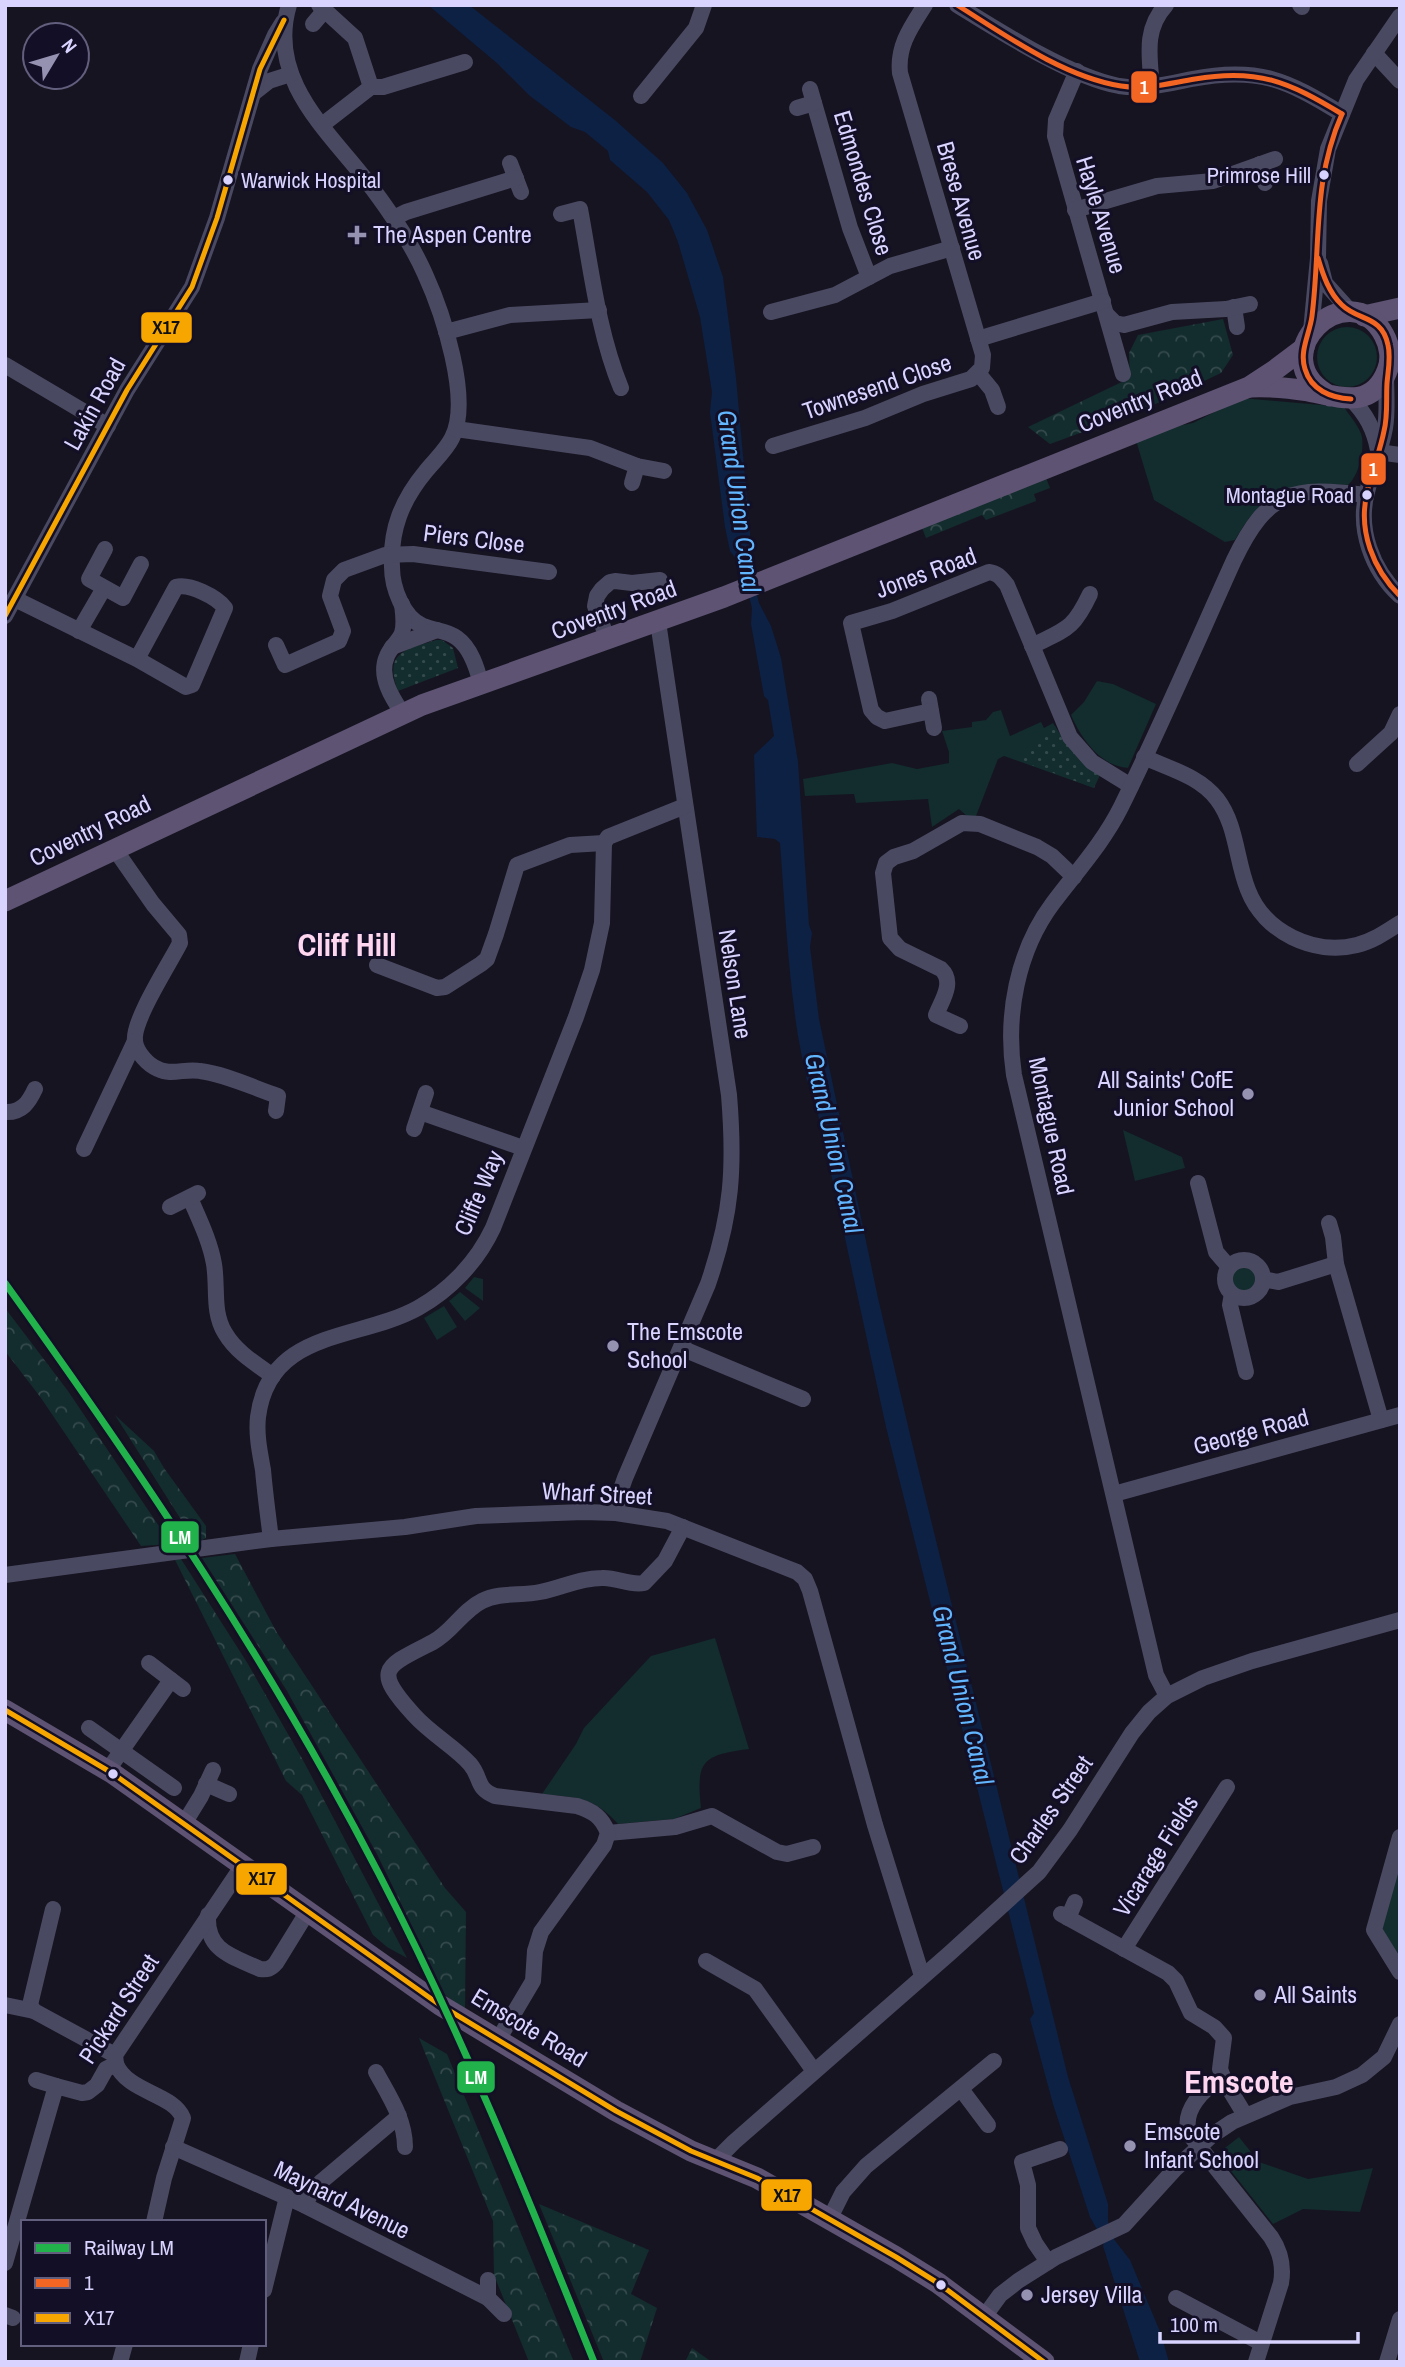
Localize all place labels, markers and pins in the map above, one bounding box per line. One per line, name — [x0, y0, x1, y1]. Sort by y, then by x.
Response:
place label: Primrose Hill — [1207, 160, 1311, 190]
place label: Warwick Hospital — [241, 165, 381, 195]
marker: Primrose Hill — [1317, 168, 1331, 182]
marker: Warwick Hospital — [221, 173, 235, 187]
place label: The Aspen Centre — [373, 218, 532, 250]
marker: The Aspen Centre — [347, 225, 367, 245]
place label: Montague Road — [1226, 480, 1354, 510]
marker: Montague Road — [1360, 488, 1374, 502]
place label: All Saints' CofE Junior School — [1097, 1063, 1234, 1123]
marker: All Saints' CofE Junior School — [1240, 1086, 1256, 1102]
place label: The Emscote School — [627, 1315, 743, 1375]
marker: The Emscote School — [605, 1338, 621, 1354]
unlabelled marker — [106, 1767, 120, 1781]
place label: All Saints — [1273, 1978, 1357, 2010]
marker: All Saints — [1252, 1987, 1268, 2003]
place label: Emscote Infant School — [1144, 2115, 1259, 2175]
marker: Emscote Infant School — [1122, 2138, 1138, 2154]
unlabelled marker — [934, 2278, 948, 2292]
place label: Jersey Villa — [1041, 2278, 1142, 2310]
marker: Jersey Villa — [1019, 2287, 1035, 2303]

